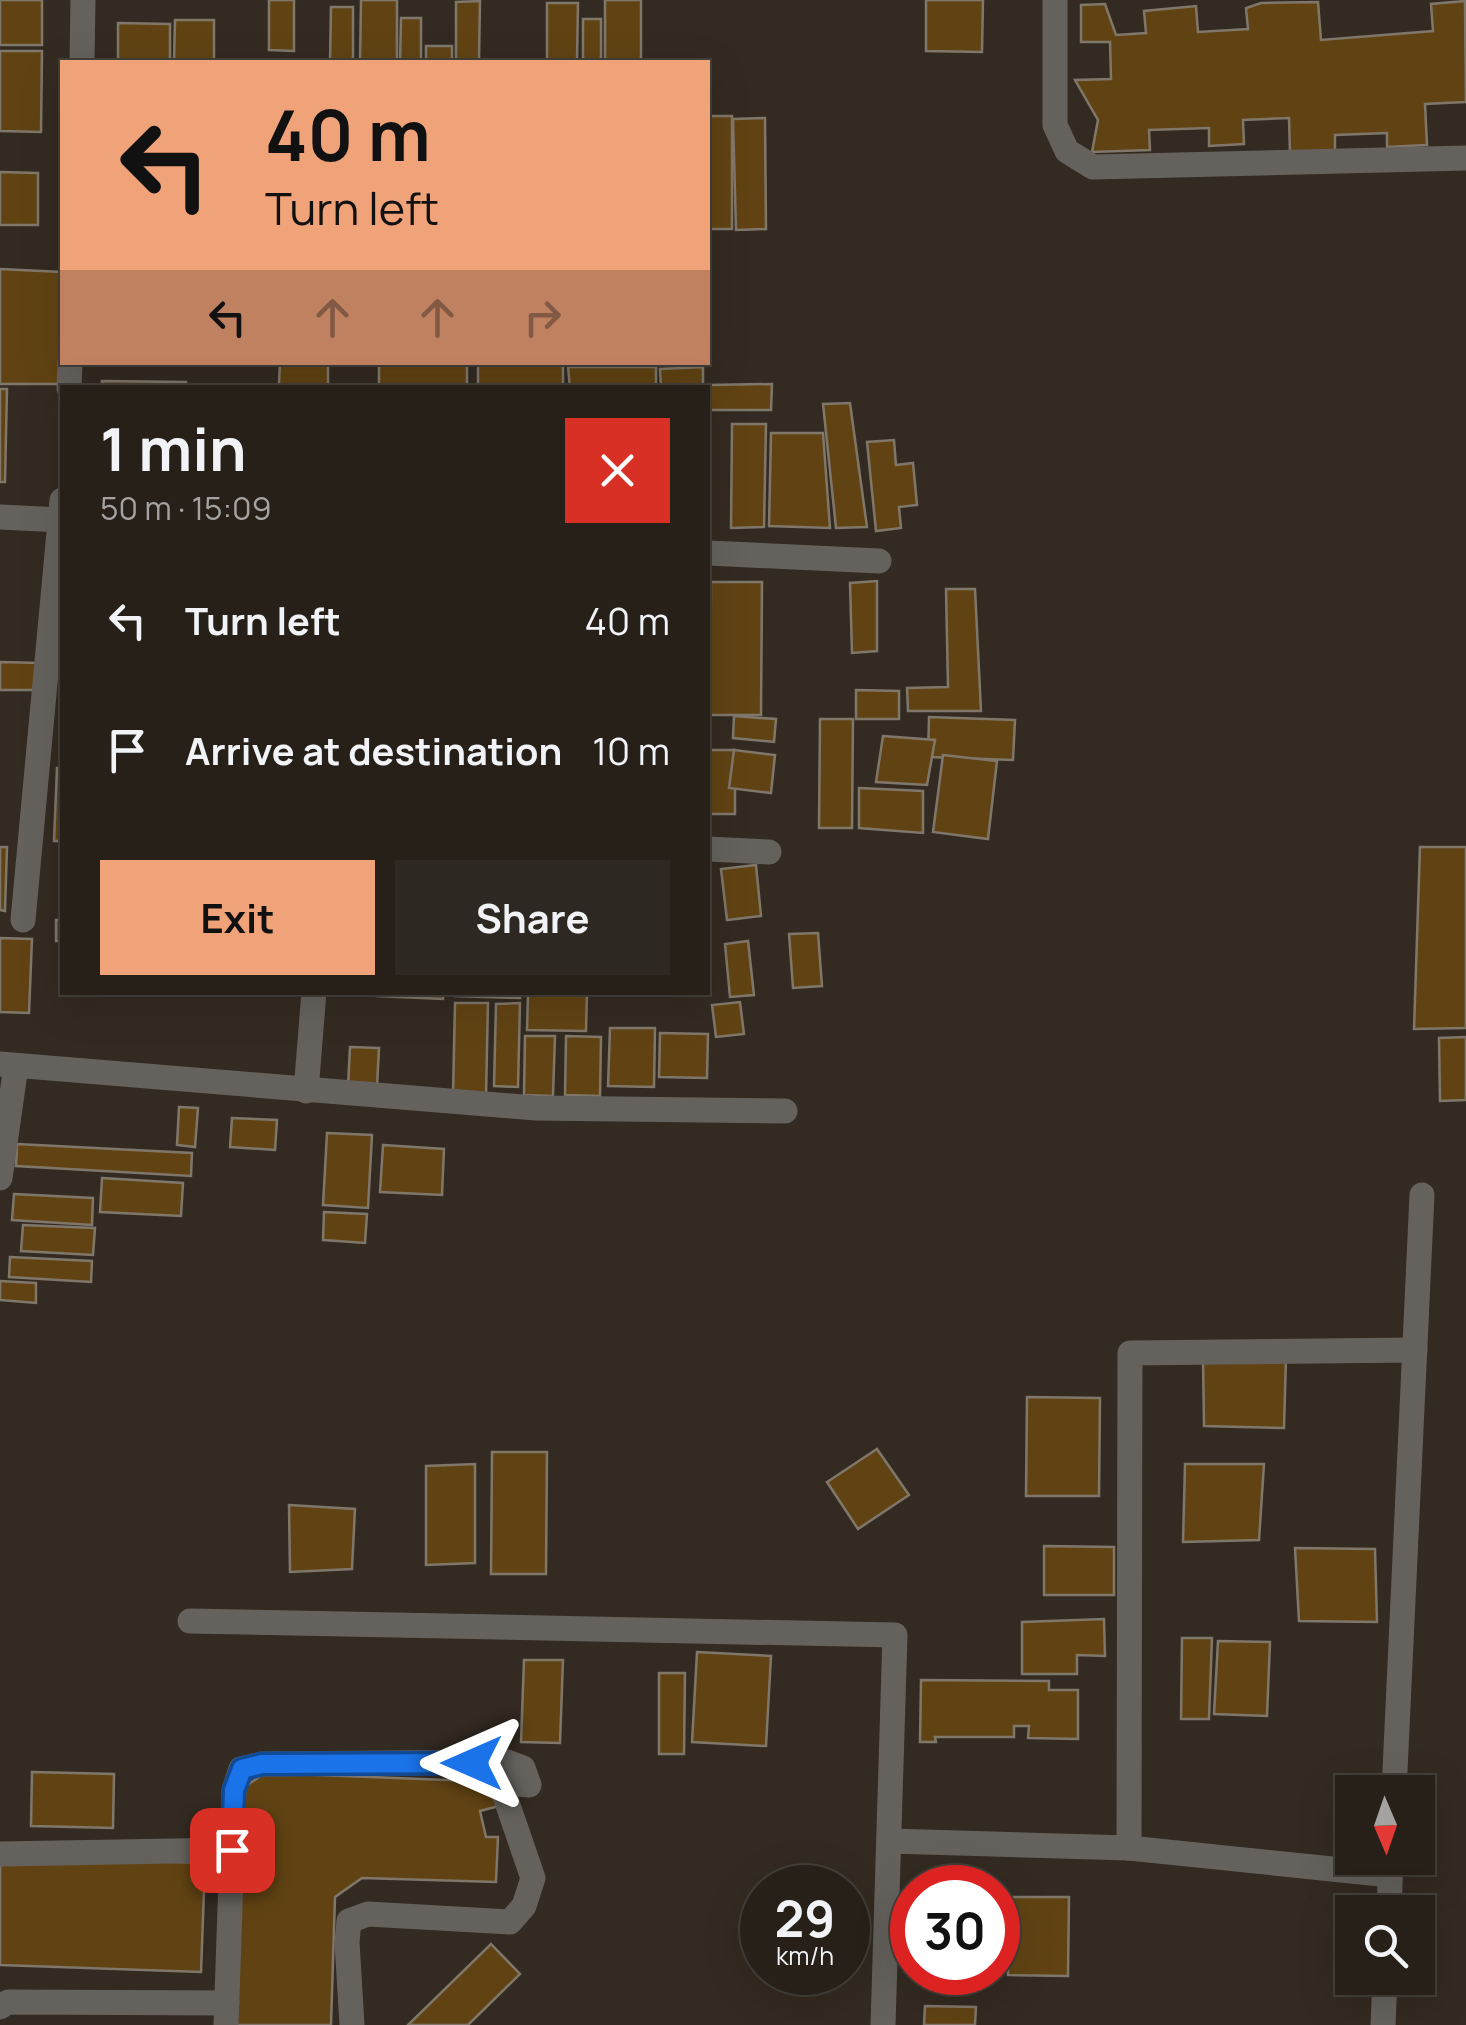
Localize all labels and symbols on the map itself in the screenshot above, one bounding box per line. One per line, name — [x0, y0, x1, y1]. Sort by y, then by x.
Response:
position arrow — [420, 1711, 524, 1815]
north arrow — [1335, 1775, 1435, 1875]
pin — [190, 1808, 275, 1893]
speed limit sign: 30 — [890, 1865, 1020, 1995]

